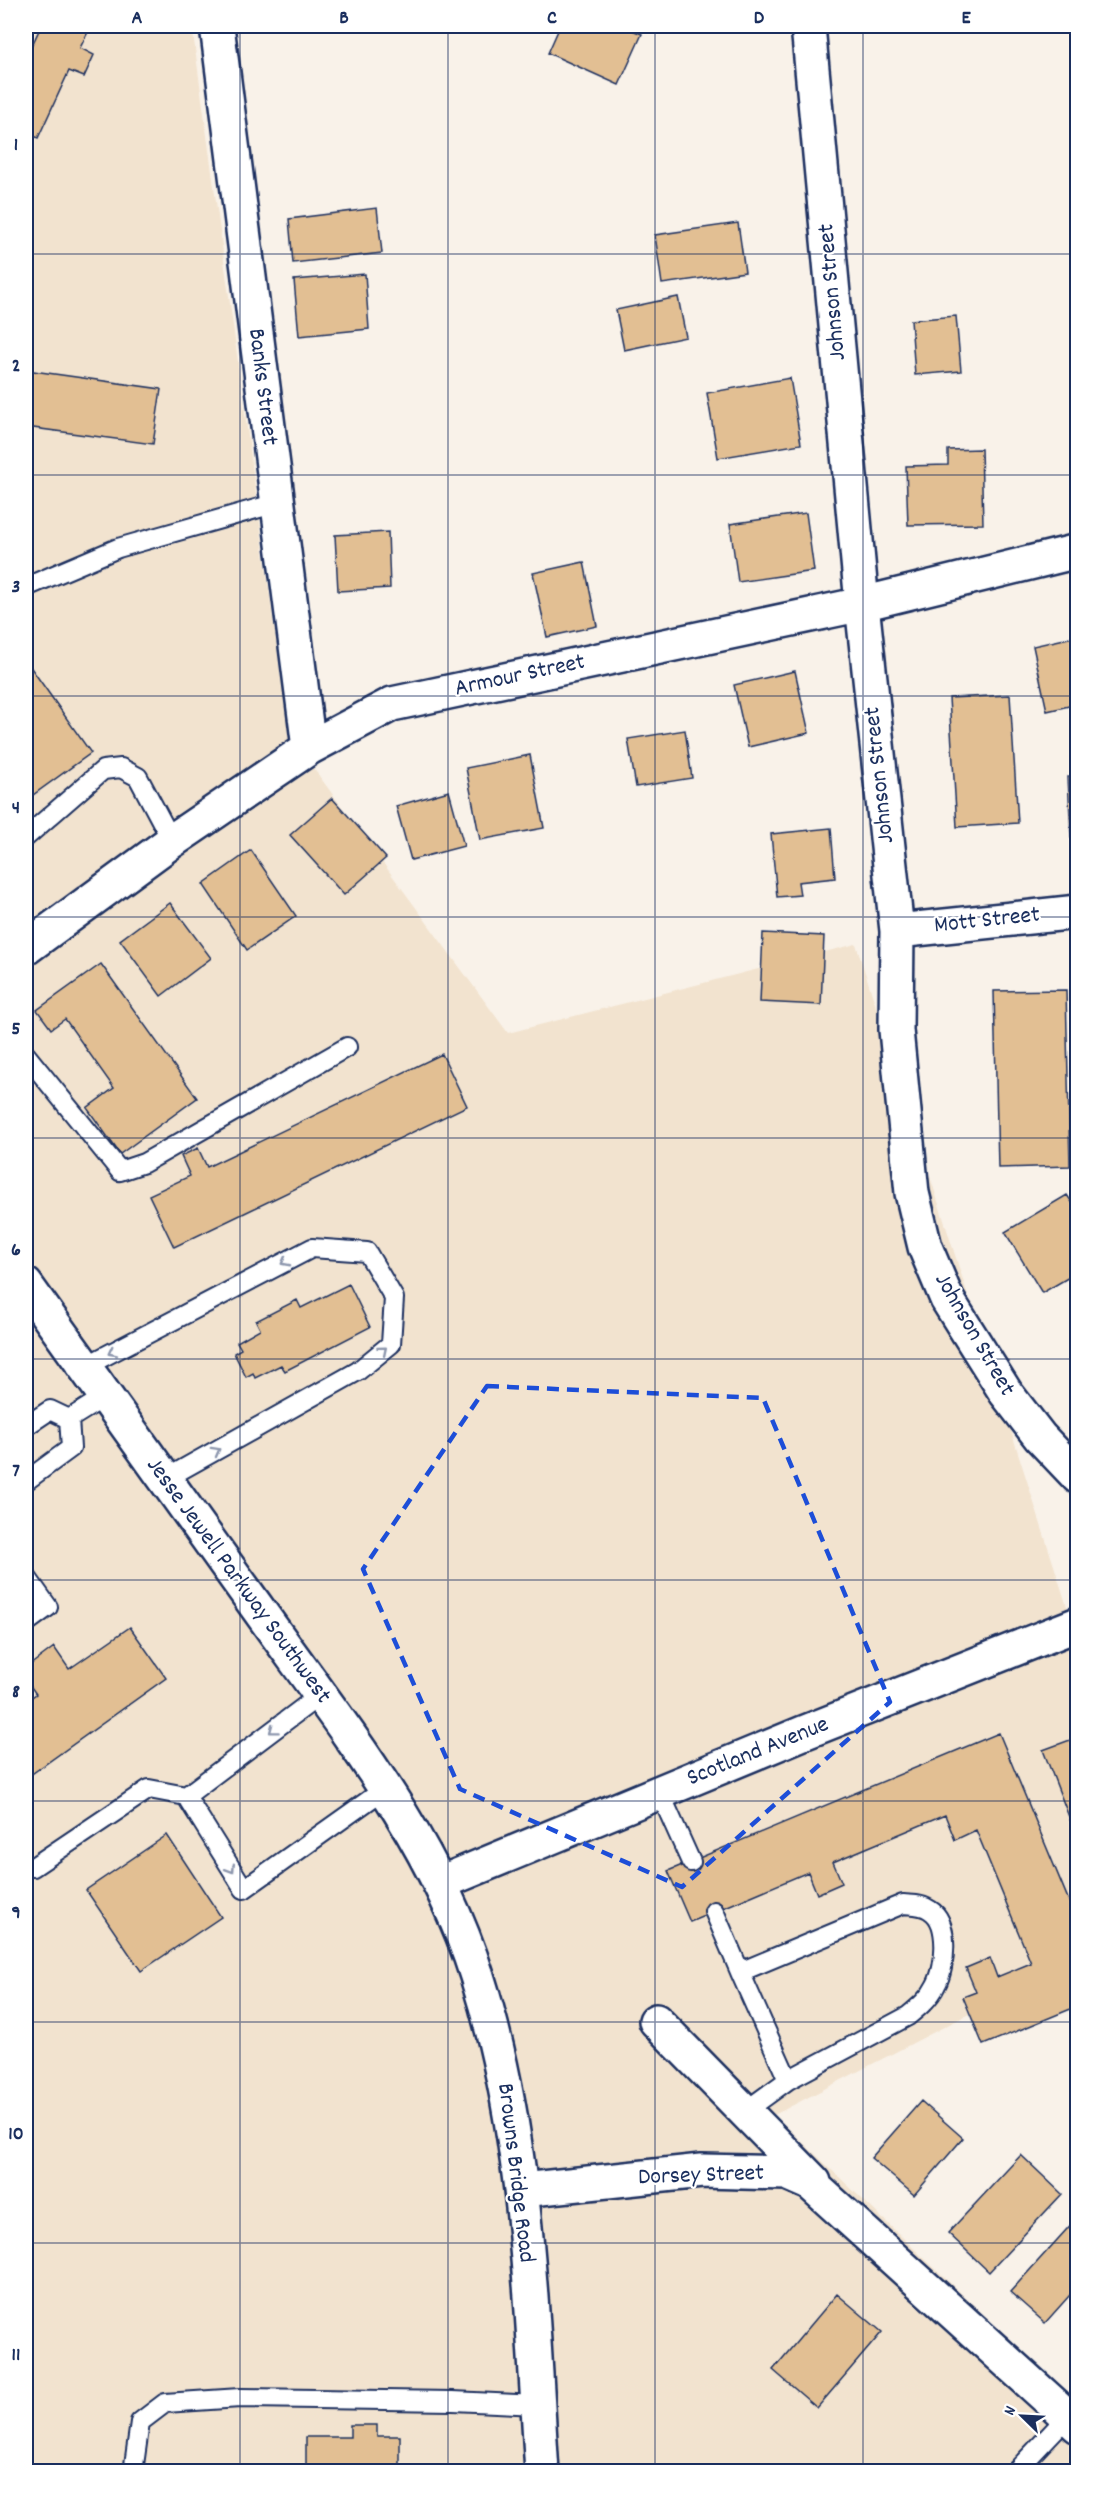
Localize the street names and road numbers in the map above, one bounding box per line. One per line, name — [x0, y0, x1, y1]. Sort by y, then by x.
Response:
street label: Johnson Street — [810, 222, 856, 362]
street label: Banks Street — [238, 327, 286, 448]
street label: Armour Street — [452, 646, 588, 706]
street label: Johnson Street — [856, 705, 904, 845]
street label: Mott Street — [932, 899, 1042, 943]
street label: Johnson Street — [925, 1267, 1023, 1403]
street label: Jesse Jewell Parkway Southwest — [137, 1451, 339, 1711]
street label: Scotland Avenue — [682, 1708, 834, 1796]
street label: Browns Bridge Road — [487, 2081, 543, 2265]
street label: Dorsey Street — [637, 2157, 765, 2195]

